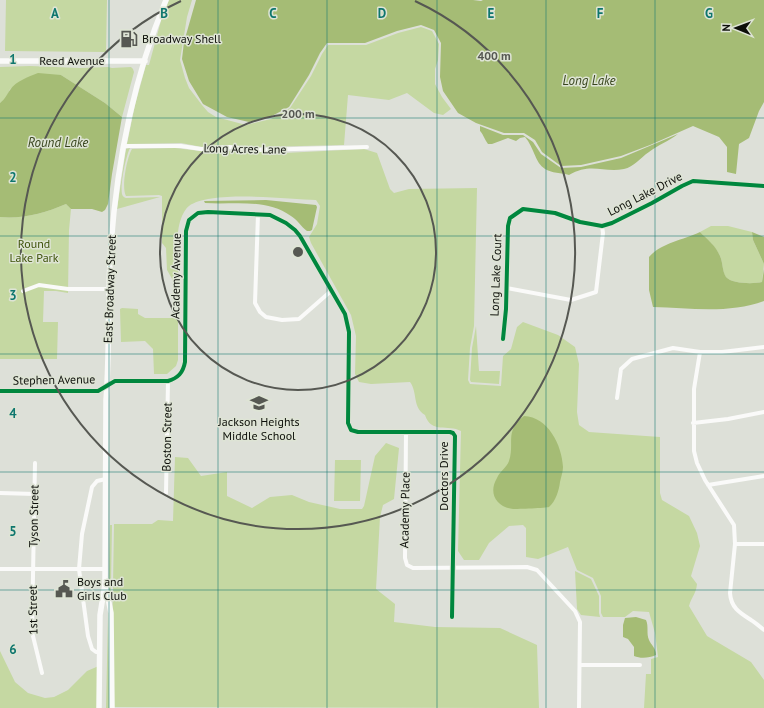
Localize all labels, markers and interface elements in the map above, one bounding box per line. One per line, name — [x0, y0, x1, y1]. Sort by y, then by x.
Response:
text: A — [51, 5, 59, 22]
text: B — [160, 5, 168, 22]
text: C — [269, 5, 277, 22]
text: D — [378, 5, 386, 22]
text: E — [488, 5, 495, 22]
text: F — [597, 5, 604, 22]
text: G — [705, 5, 713, 22]
north arrow — [716, 8, 756, 48]
text: N — [719, 24, 733, 32]
fuel station icon: Broadway Shell — [119, 29, 139, 49]
place label: Broadway Shell — [142, 31, 222, 46]
text: 400 m — [477, 48, 511, 63]
text: 1 — [9, 51, 17, 68]
street label: Reed Avenue — [39, 53, 105, 68]
water label: Long Lake — [562, 72, 616, 89]
text: 200 m — [281, 106, 315, 121]
water label: Round Lake — [28, 134, 88, 151]
street label: Long Acres Lane — [203, 140, 287, 157]
street label: Long Lake Drive — [605, 168, 685, 219]
text: 2 — [9, 169, 17, 186]
street label: Academy Avenue — [167, 233, 184, 319]
street label: Long Lake Court — [487, 233, 504, 317]
street label: East Broadway Street — [100, 235, 119, 343]
park label: Round Lake Park — [10, 236, 59, 265]
centre of rings — [291, 245, 305, 259]
text: 3 — [9, 287, 17, 304]
street label: Stephen Avenue — [13, 371, 95, 388]
school or university icon: Jackson Heights Middle School — [249, 393, 269, 413]
street label: Boston Street — [158, 402, 175, 472]
text: 4 — [9, 405, 17, 422]
place label: Jackson Heights Middle School — [217, 414, 300, 443]
street label: Doctors Drive — [436, 441, 451, 511]
street label: Academy Place — [396, 472, 413, 548]
street label: Tyson Street — [25, 485, 42, 547]
text: 5 — [9, 523, 17, 540]
place label: Boys and Girls Club — [77, 574, 127, 603]
public building icon: Boys and Girls Club — [54, 579, 74, 599]
street label: 1st Street — [25, 585, 40, 635]
text: 6 — [9, 641, 17, 658]

